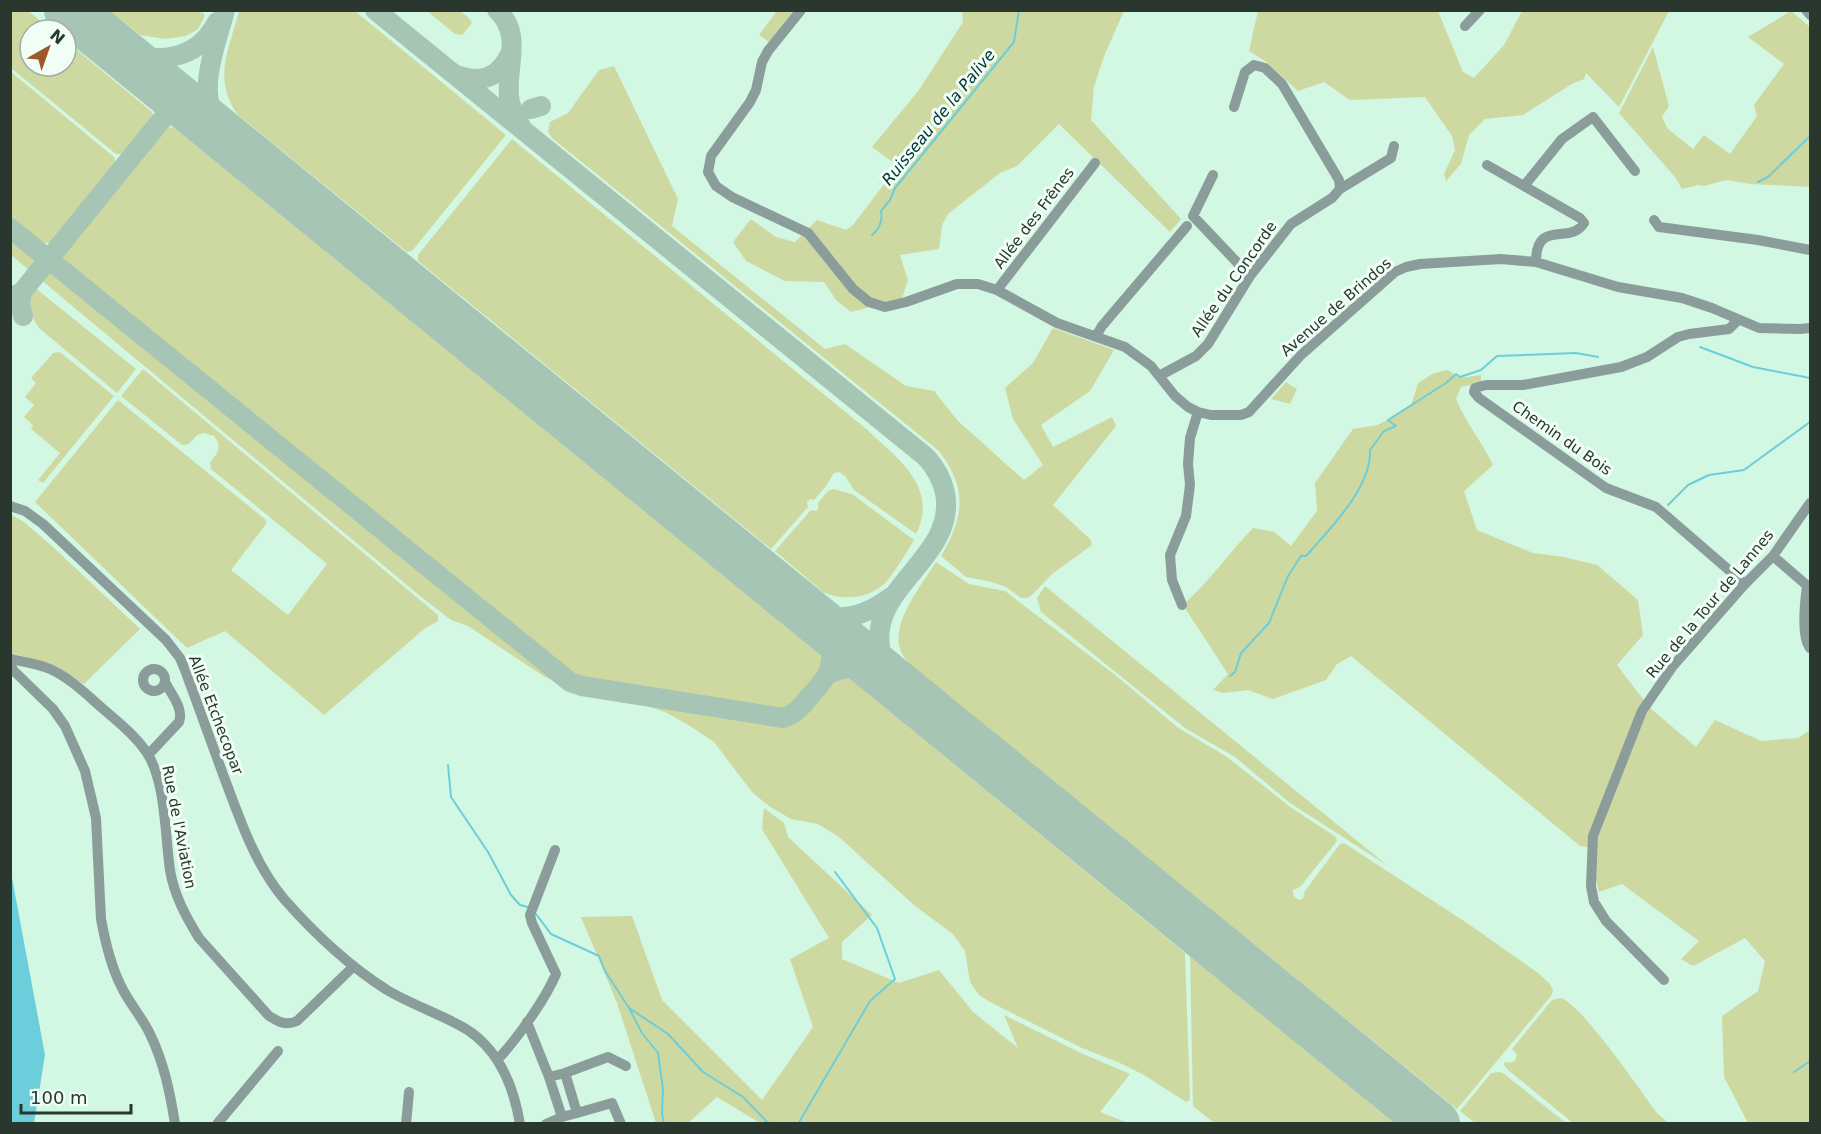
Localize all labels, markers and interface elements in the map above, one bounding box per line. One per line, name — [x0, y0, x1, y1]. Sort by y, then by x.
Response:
north arrow — [18, 18, 78, 78]
text: N — [46, 25, 69, 48]
water label: Ruisseau de la Palive — [878, 45, 999, 189]
street label: Allée des Frênes — [990, 164, 1078, 272]
street label: Allée du Concorde — [1187, 218, 1281, 340]
street label: Avenue de Brindos — [1277, 254, 1395, 360]
street label: Chemin du Bois — [1509, 397, 1615, 479]
street label: Rue de la Tour de Lannes — [1643, 526, 1778, 682]
street label: Allée Etchecopar — [185, 653, 247, 778]
street label: Rue de l'Aviation — [158, 764, 200, 890]
scale bar — [21, 1077, 130, 1115]
text: 100 m — [30, 1087, 88, 1108]

